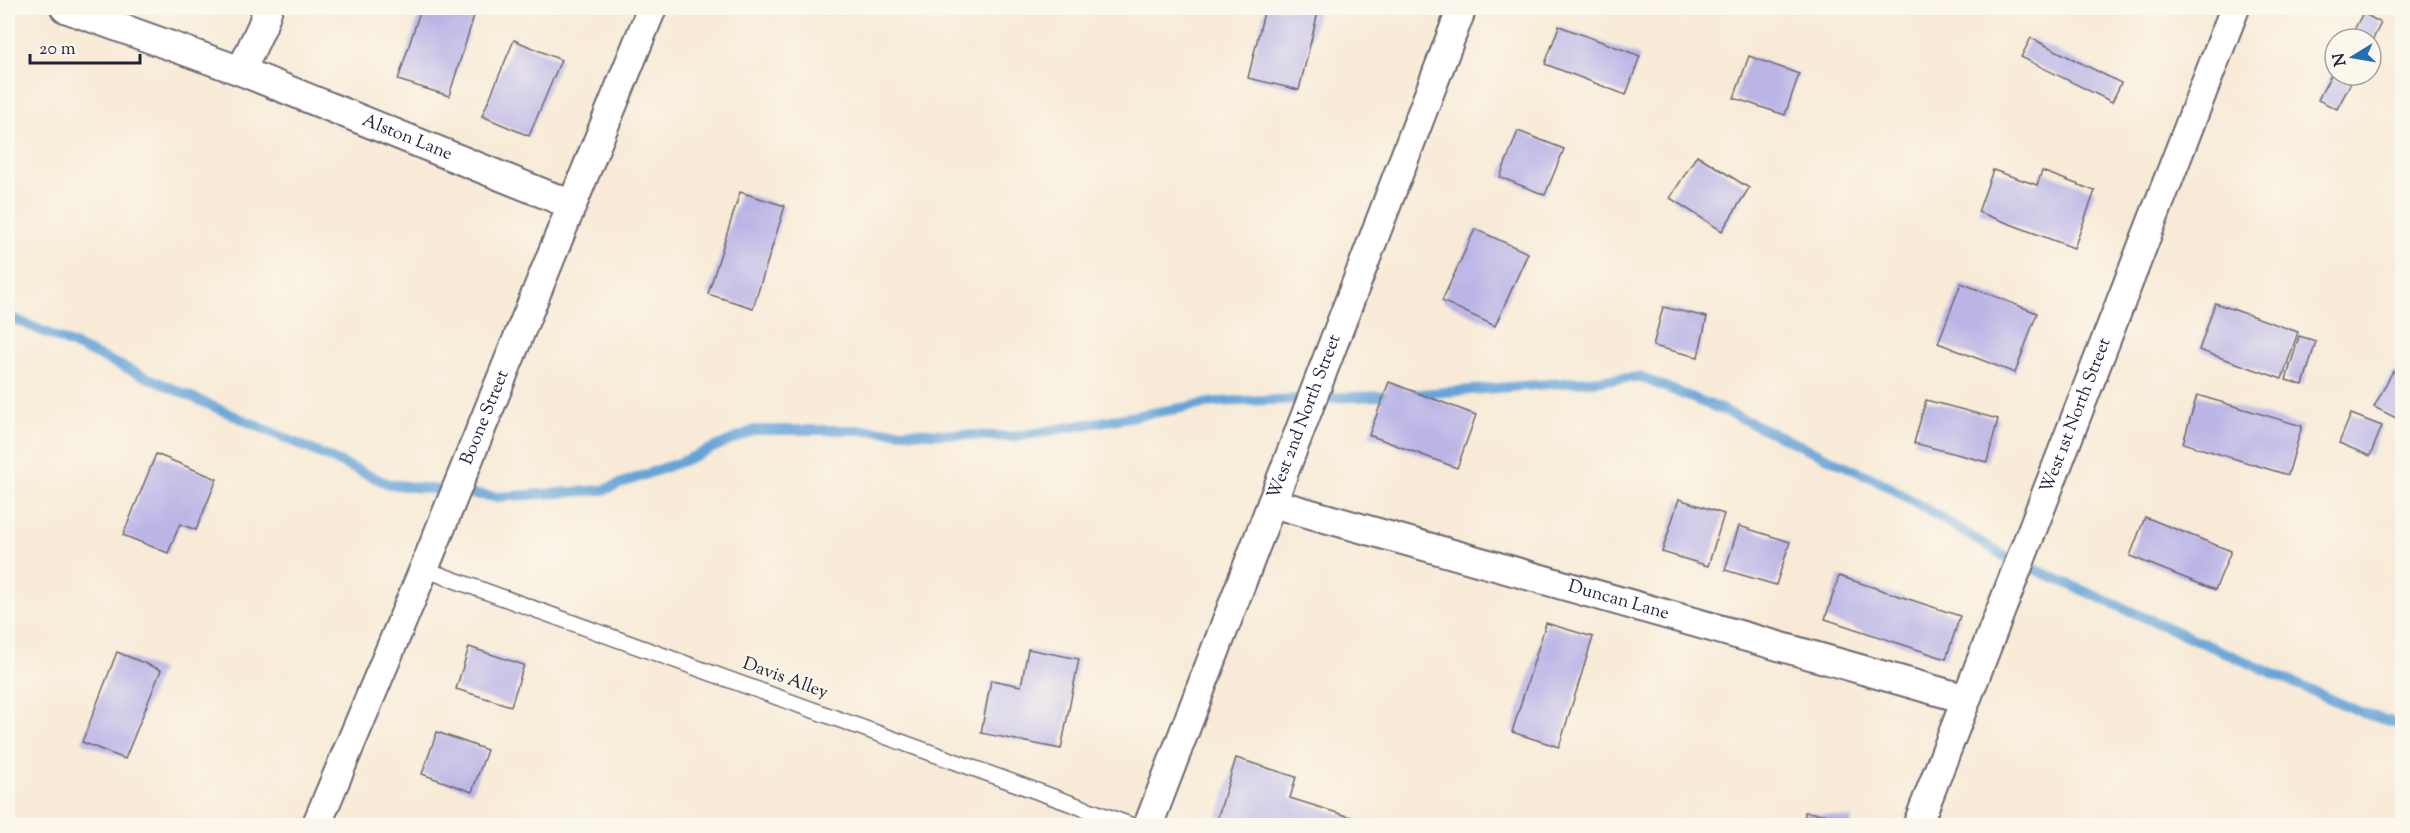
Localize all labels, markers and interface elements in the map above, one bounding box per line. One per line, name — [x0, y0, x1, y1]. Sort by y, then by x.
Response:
scale bar — [30, 27, 140, 65]
north arrow — [2323, 27, 2383, 87]
text: 20 m — [39, 37, 76, 63]
text: N — [2328, 51, 2353, 68]
street label: Alston Lane — [358, 108, 456, 168]
street label: West 2nd North Street — [1262, 331, 1348, 503]
street label: West 1st North Street — [2034, 334, 2118, 497]
street label: Boone Street — [455, 366, 516, 469]
street label: Duncan Lane — [1565, 574, 1672, 627]
street label: Davis Alley — [739, 652, 831, 706]

